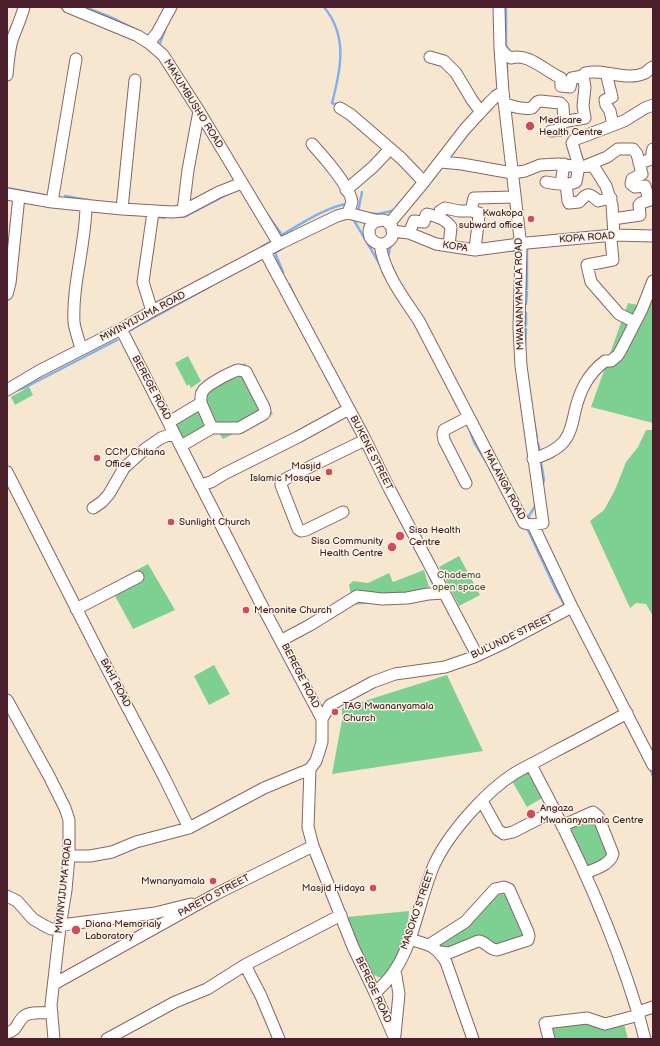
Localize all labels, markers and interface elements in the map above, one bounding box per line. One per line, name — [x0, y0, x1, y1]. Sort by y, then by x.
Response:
street label: MAKUMBUSHO ROAD — [161, 57, 225, 151]
place label: Medicare Health Centre — [539, 114, 603, 138]
marker: Medicare Health Centre — [524, 120, 536, 132]
place label: Kwakopa subward office — [459, 207, 523, 230]
marker: Kwakopa subward office — [526, 214, 536, 224]
street label: KOPA ROAD — [559, 230, 615, 246]
street label: MWANANYAMALA ROAD — [513, 238, 527, 350]
street label: KOPA — [441, 239, 469, 255]
street label: MWINYIJUMA ROAD — [98, 289, 188, 345]
street label: BEREGE ROAD — [129, 354, 173, 422]
street label: BUKENE STREET — [347, 414, 395, 492]
place label: CCM Chitana Office — [105, 446, 165, 470]
street label: MALANGA ROAD — [480, 448, 528, 522]
marker: CCM Chitana Office — [92, 453, 102, 463]
place label: Masjid Islamic Mosque — [250, 460, 321, 484]
marker: Masjid Islamic Mosque — [324, 467, 334, 477]
place label: Sunlight Church — [179, 516, 250, 528]
marker: Sunlight Church — [166, 517, 176, 527]
place label: Sisa Health Centre — [409, 524, 460, 548]
marker: Sisa Health Centre — [394, 530, 406, 542]
place label: Sisa Community Health Centre — [311, 535, 383, 558]
marker: Sisa Community Health Centre — [386, 541, 398, 553]
park label: Chadema open space — [432, 569, 486, 592]
place label: Menonite Church — [254, 604, 332, 616]
marker: Menonite Church — [241, 605, 251, 615]
street label: BULUNDE STREET — [469, 612, 555, 662]
street label: BEREGE ROAD — [278, 641, 322, 711]
street label: BAHI ROAD — [97, 656, 133, 710]
place label: TAG Mwananyamala Church — [343, 700, 434, 724]
marker: TAG Mwananyamala Church — [330, 707, 340, 717]
place label: Angaza Mwananyamala Centre — [540, 802, 643, 826]
marker: Angaza Mwananyamala Centre — [525, 808, 537, 820]
street label: MWINYIJUMA ROAD — [53, 838, 75, 934]
street label: MASOKO STREET — [399, 869, 437, 951]
street label: PARETO STREET — [176, 872, 252, 920]
place label: Mwnanyamala — [141, 875, 205, 887]
marker: Mwnanyamala — [208, 876, 218, 886]
place label: Masjid Hidaya — [302, 882, 365, 894]
marker: Masjid Hidaya — [368, 883, 378, 893]
place label: Diana Memorialy Laboratory — [85, 918, 161, 942]
marker: Diana Memorialy Laboratory — [70, 924, 82, 936]
street label: BEREGE ROAD — [352, 955, 394, 1025]

